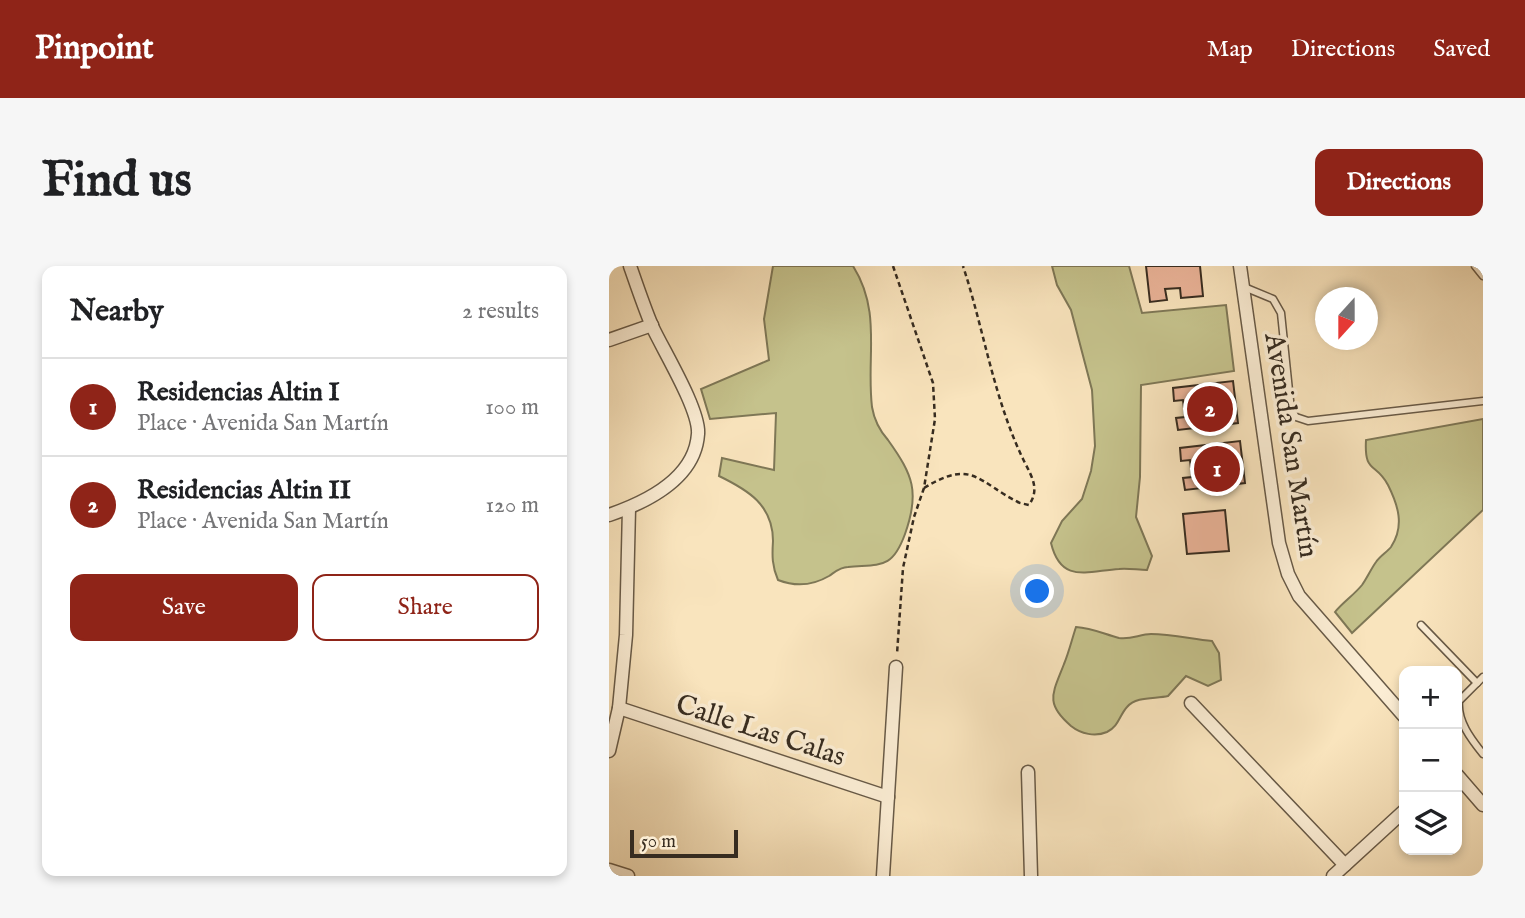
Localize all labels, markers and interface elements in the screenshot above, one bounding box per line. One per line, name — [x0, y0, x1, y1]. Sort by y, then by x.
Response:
text: Pinpoint — [35, 28, 154, 70]
text: Map — [1207, 34, 1253, 65]
text: Directions — [1291, 34, 1395, 65]
text: Saved — [1433, 34, 1490, 65]
button: Directions — [1315, 149, 1483, 216]
text: Find us — [42, 151, 192, 213]
north arrow — [1315, 287, 1378, 350]
text: Nearby — [70, 293, 163, 331]
text: 2 results — [462, 297, 539, 326]
street label: Avenida San Martín — [1255, 330, 1326, 560]
text: Residencias Altin I — [137, 376, 340, 409]
pin: 2 — [1187, 383, 1233, 435]
text: 1 — [89, 393, 97, 422]
text: 100 m — [485, 393, 539, 422]
text: Place · Avenida San Martín — [137, 409, 389, 438]
pin: 1 — [1194, 443, 1240, 495]
text: Residencias Altin II — [137, 474, 351, 507]
text: 2 — [88, 491, 98, 520]
text: 120 m — [486, 491, 539, 520]
text: Place · Avenida San Martín — [137, 507, 389, 536]
button: Save — [70, 574, 298, 641]
button: Share — [312, 574, 539, 641]
your location — [1020, 574, 1054, 608]
map controls — [1399, 666, 1462, 855]
button: + — [1399, 666, 1462, 729]
street label: Calle Las Calas — [671, 688, 849, 775]
button: − — [1399, 729, 1462, 792]
button: layers — [1399, 792, 1462, 855]
scale bar — [630, 827, 739, 859]
text: 50 m — [641, 830, 676, 854]

